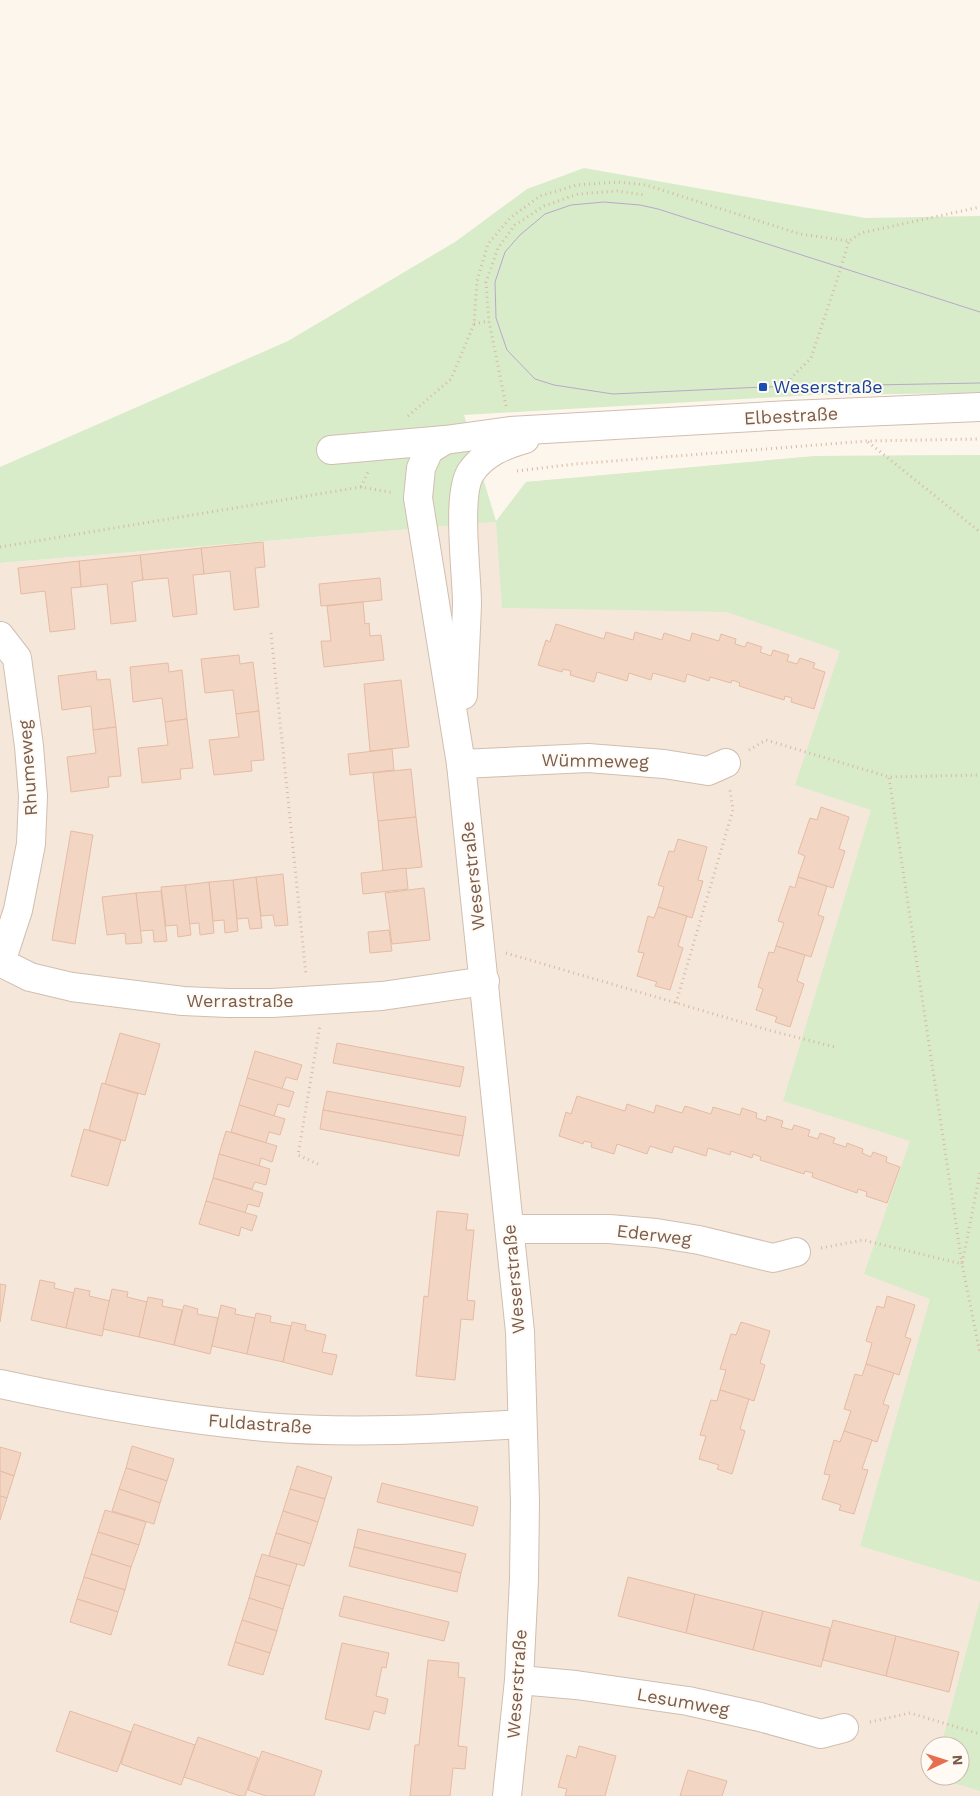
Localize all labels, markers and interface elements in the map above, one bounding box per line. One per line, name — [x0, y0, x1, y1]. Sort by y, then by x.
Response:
place label: Weserstraße — [773, 376, 883, 397]
marker: Weserstraße — [757, 381, 769, 393]
street label: Elbestraße — [743, 403, 839, 428]
street label: Rhumeweg — [14, 719, 41, 817]
street label: Wümmeweg — [541, 749, 649, 772]
street label: Weserstraße — [456, 820, 489, 932]
street label: Werrastraße — [186, 990, 294, 1011]
street label: Ederweg — [616, 1220, 693, 1250]
street label: Weserstraße — [498, 1223, 529, 1335]
street label: Fuldastraße — [207, 1409, 313, 1438]
street label: Weserstraße — [502, 1629, 531, 1739]
street label: Lesumweg — [635, 1683, 731, 1720]
north arrow — [920, 1736, 970, 1786]
text: N — [950, 1754, 966, 1766]

